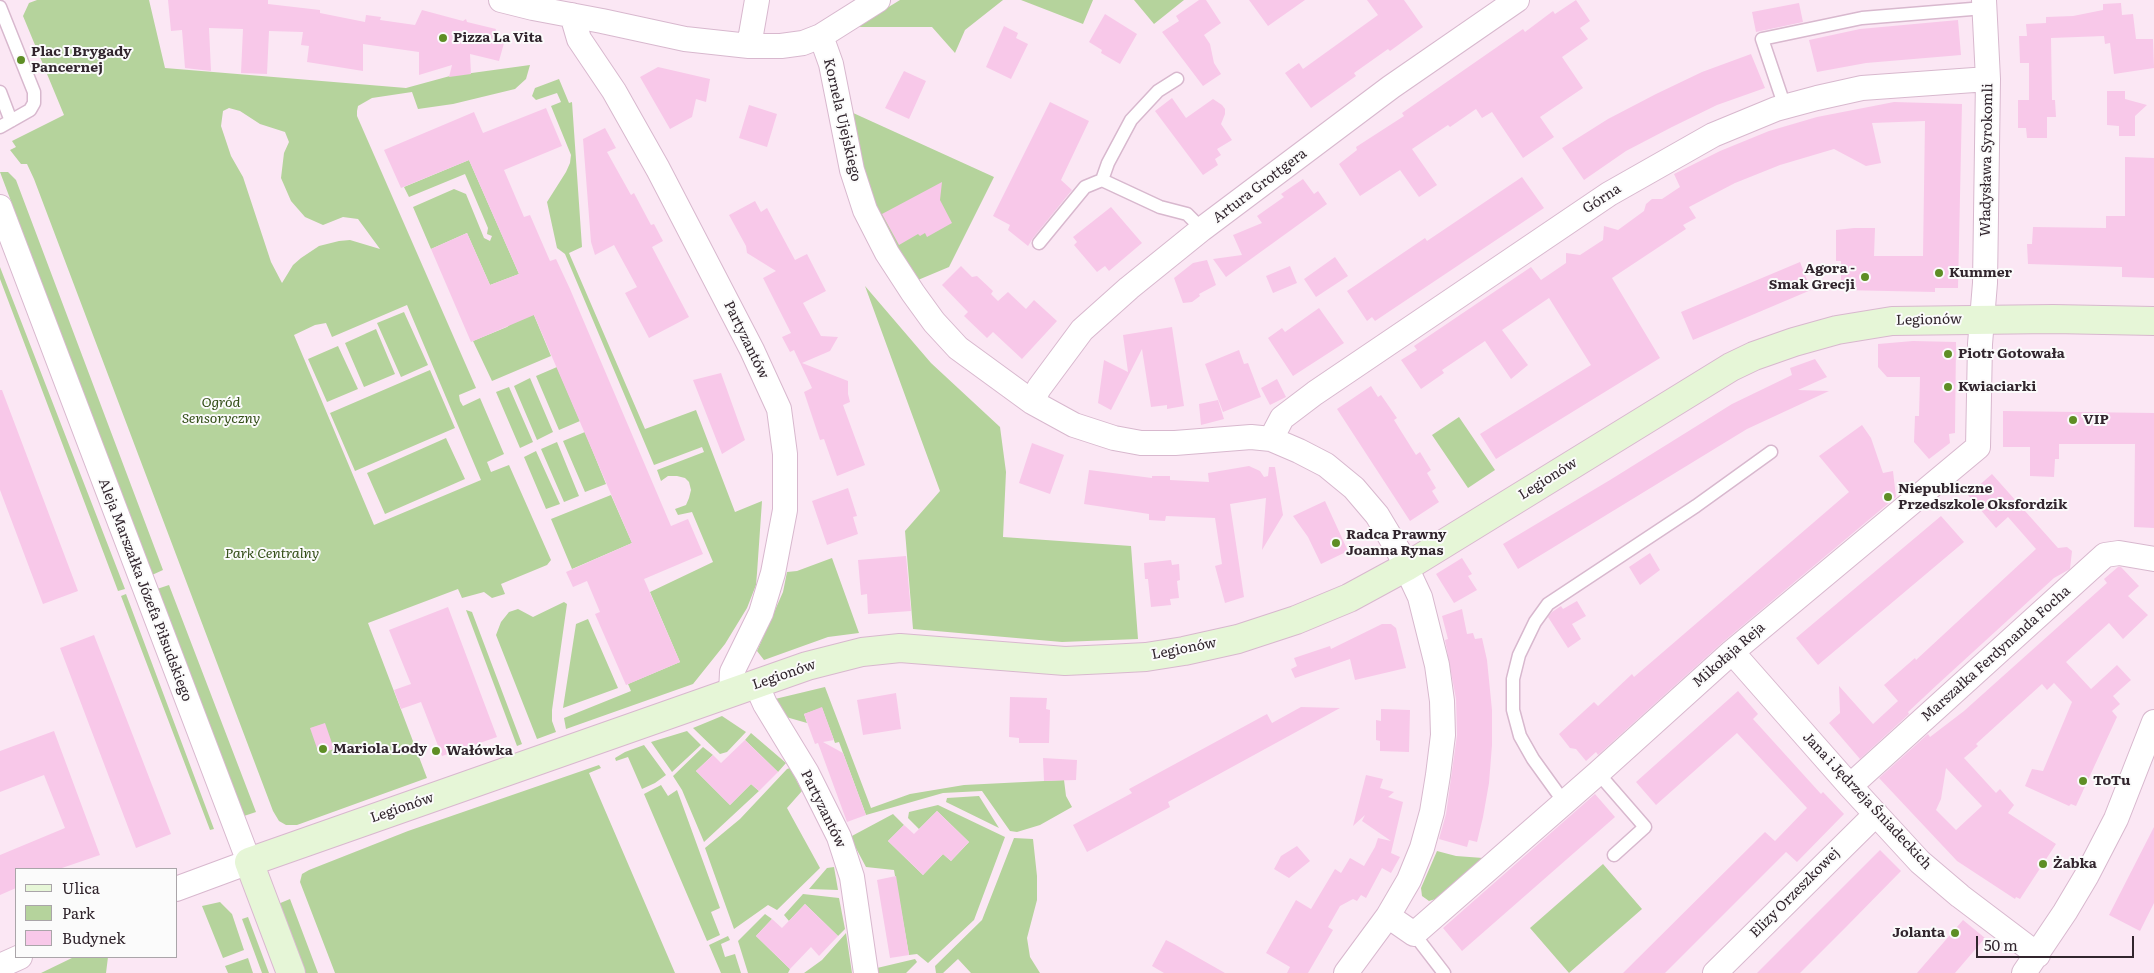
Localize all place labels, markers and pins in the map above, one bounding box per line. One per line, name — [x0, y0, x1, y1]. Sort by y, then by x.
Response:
place label: Pizza La Vita — [453, 30, 543, 46]
marker: Pizza La Vita — [437, 32, 449, 44]
place label: Plac I Brygady Pancernej — [31, 44, 132, 76]
marker: Plac I Brygady Pancernej — [15, 54, 27, 66]
place label: Agora - Smak Grecji — [1769, 261, 1855, 294]
place label: Kummer — [1949, 265, 2012, 281]
marker: Kummer — [1933, 267, 1945, 279]
marker: Agora - Smak Grecji — [1859, 271, 1871, 283]
place label: Piotr Gotowała — [1958, 346, 2065, 362]
marker: Piotr Gotowała — [1942, 348, 1954, 360]
place label: Kwiaciarki — [1958, 379, 2036, 395]
marker: Kwiaciarki — [1942, 381, 1954, 393]
place label: VIP — [2083, 412, 2109, 428]
marker: VIP — [2067, 414, 2079, 426]
place label: Niepubliczne Przedszkole Oksfordzik — [1898, 481, 2067, 514]
marker: Niepubliczne Przedszkole Oksfordzik — [1882, 491, 1894, 503]
place label: Radca Prawny Joanna Rynas — [1346, 527, 1446, 560]
marker: Radca Prawny Joanna Rynas — [1330, 537, 1342, 549]
place label: Mariola Lody — [333, 741, 427, 757]
marker: Mariola Lody — [317, 743, 329, 755]
place label: Wałówka — [446, 743, 513, 759]
marker: Wałówka — [430, 745, 442, 757]
place label: ToTu — [2093, 773, 2130, 789]
marker: ToTu — [2077, 775, 2089, 787]
place label: Żabka — [2053, 856, 2097, 872]
marker: Żabka — [2037, 858, 2049, 870]
place label: Jolanta — [1892, 925, 1945, 941]
marker: Jolanta — [1949, 927, 1961, 939]

